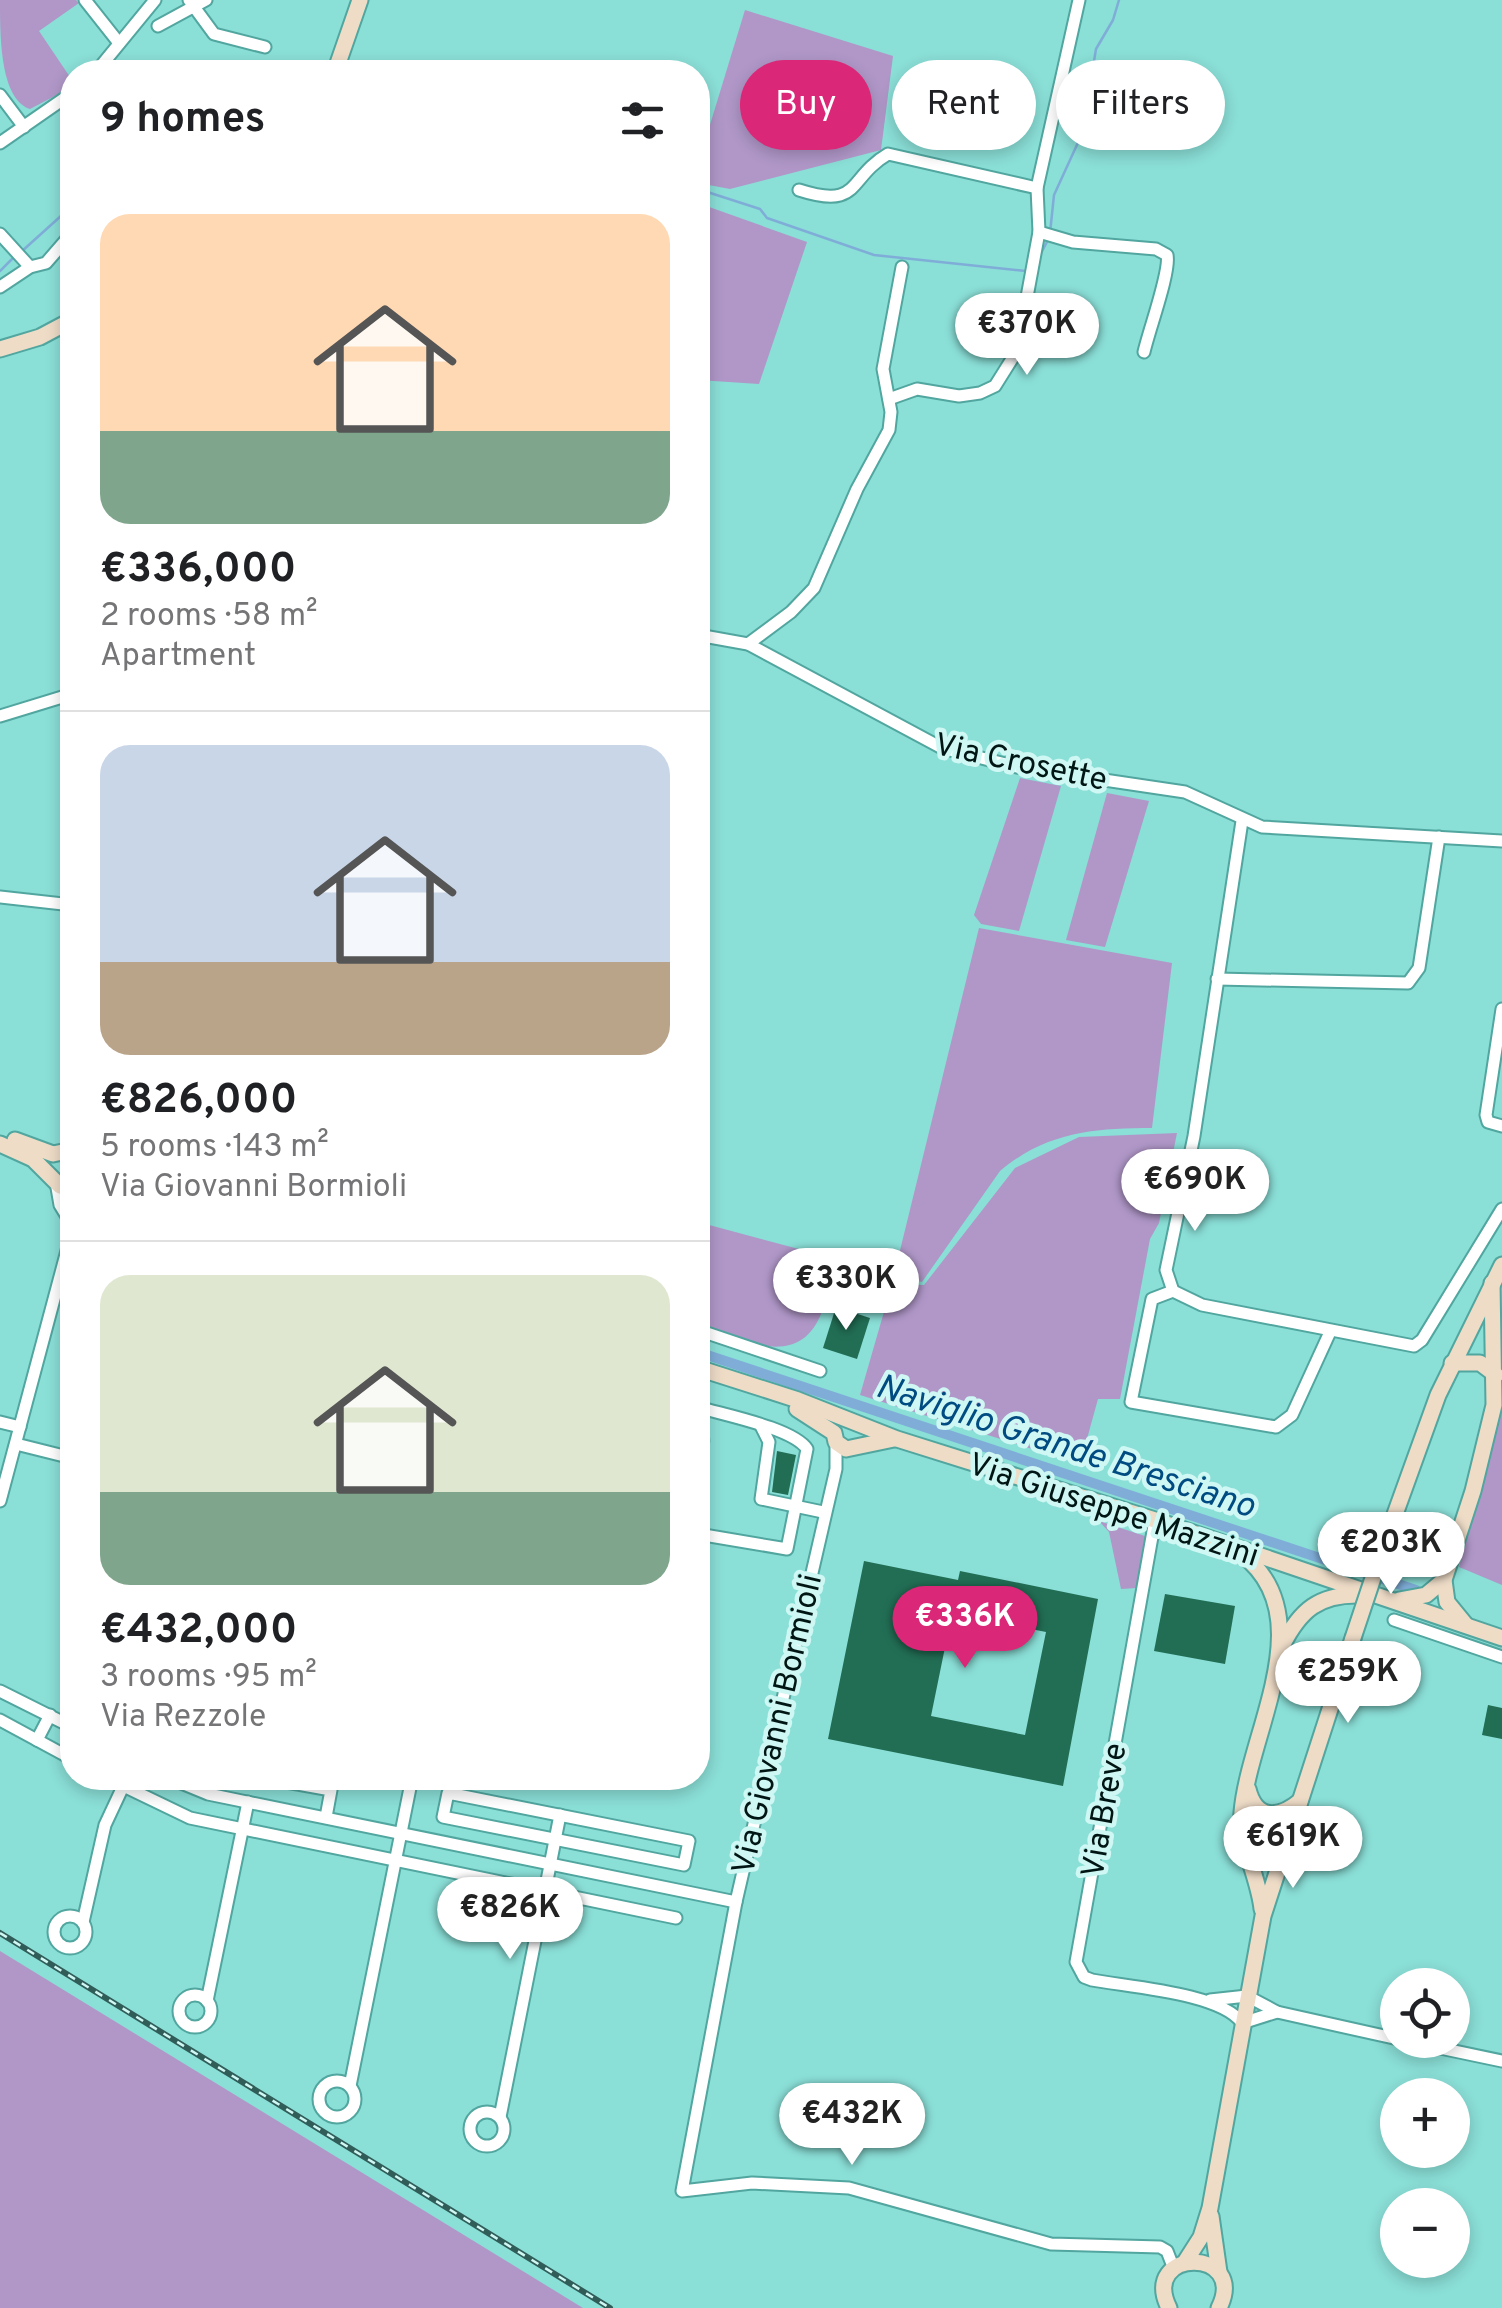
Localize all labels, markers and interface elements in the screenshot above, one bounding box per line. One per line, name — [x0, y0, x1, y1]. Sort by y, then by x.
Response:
chip: Buy — [740, 60, 872, 150]
chip: Rent — [892, 60, 1036, 150]
chip: Filters — [1056, 60, 1225, 150]
icon: filters — [615, 93, 670, 148]
text: 9 homes — [100, 94, 265, 147]
icon: home — [295, 279, 475, 459]
pin: €370K — [957, 293, 1097, 378]
text: €370K — [977, 305, 1077, 345]
text: €336,000 — [100, 544, 296, 597]
text: 2 rooms · 58 m² — [100, 597, 318, 637]
text: Apartment — [100, 637, 256, 677]
street label: Via Crosette — [930, 726, 1110, 802]
icon: home — [295, 810, 475, 990]
text: €826,000 — [100, 1075, 297, 1128]
text: 5 rooms · 143 m² — [100, 1128, 329, 1168]
pin: €690K — [1125, 1149, 1265, 1234]
text: €690K — [1143, 1161, 1247, 1201]
text: Via Giovanni Bormioli — [100, 1168, 407, 1208]
pin: €330K — [776, 1248, 916, 1333]
text: €330K — [795, 1260, 897, 1300]
icon: home — [295, 1340, 475, 1520]
water label: Naviglio Grande Bresciano — [870, 1366, 1260, 1530]
street label: Via Giuseppe Mazzini — [963, 1446, 1263, 1578]
pin: €203K — [1321, 1512, 1461, 1597]
text: €203K — [1340, 1524, 1442, 1564]
street label: Via Giovanni Bormioli — [725, 1571, 833, 1879]
pin: €336K — [895, 1586, 1035, 1671]
text: €336K — [914, 1598, 1016, 1638]
text: €432,000 — [100, 1605, 297, 1658]
pin: €259K — [1278, 1641, 1418, 1726]
text: €259K — [1297, 1653, 1399, 1693]
text: 3 rooms · 95 m² — [100, 1658, 317, 1698]
text: Via Rezzole — [100, 1698, 266, 1738]
street label: Via Breve — [1074, 1740, 1137, 1881]
pin: €619K — [1223, 1806, 1363, 1891]
text: €619K — [1245, 1818, 1341, 1858]
pin: €826K — [440, 1877, 580, 1962]
text: €826K — [459, 1889, 561, 1929]
map controls — [1380, 1968, 1470, 2278]
button: locate — [1380, 1968, 1470, 2058]
button: + — [1380, 2078, 1470, 2168]
pin: €432K — [782, 2083, 922, 2168]
text: €432K — [801, 2095, 903, 2135]
button: − — [1380, 2188, 1470, 2278]

